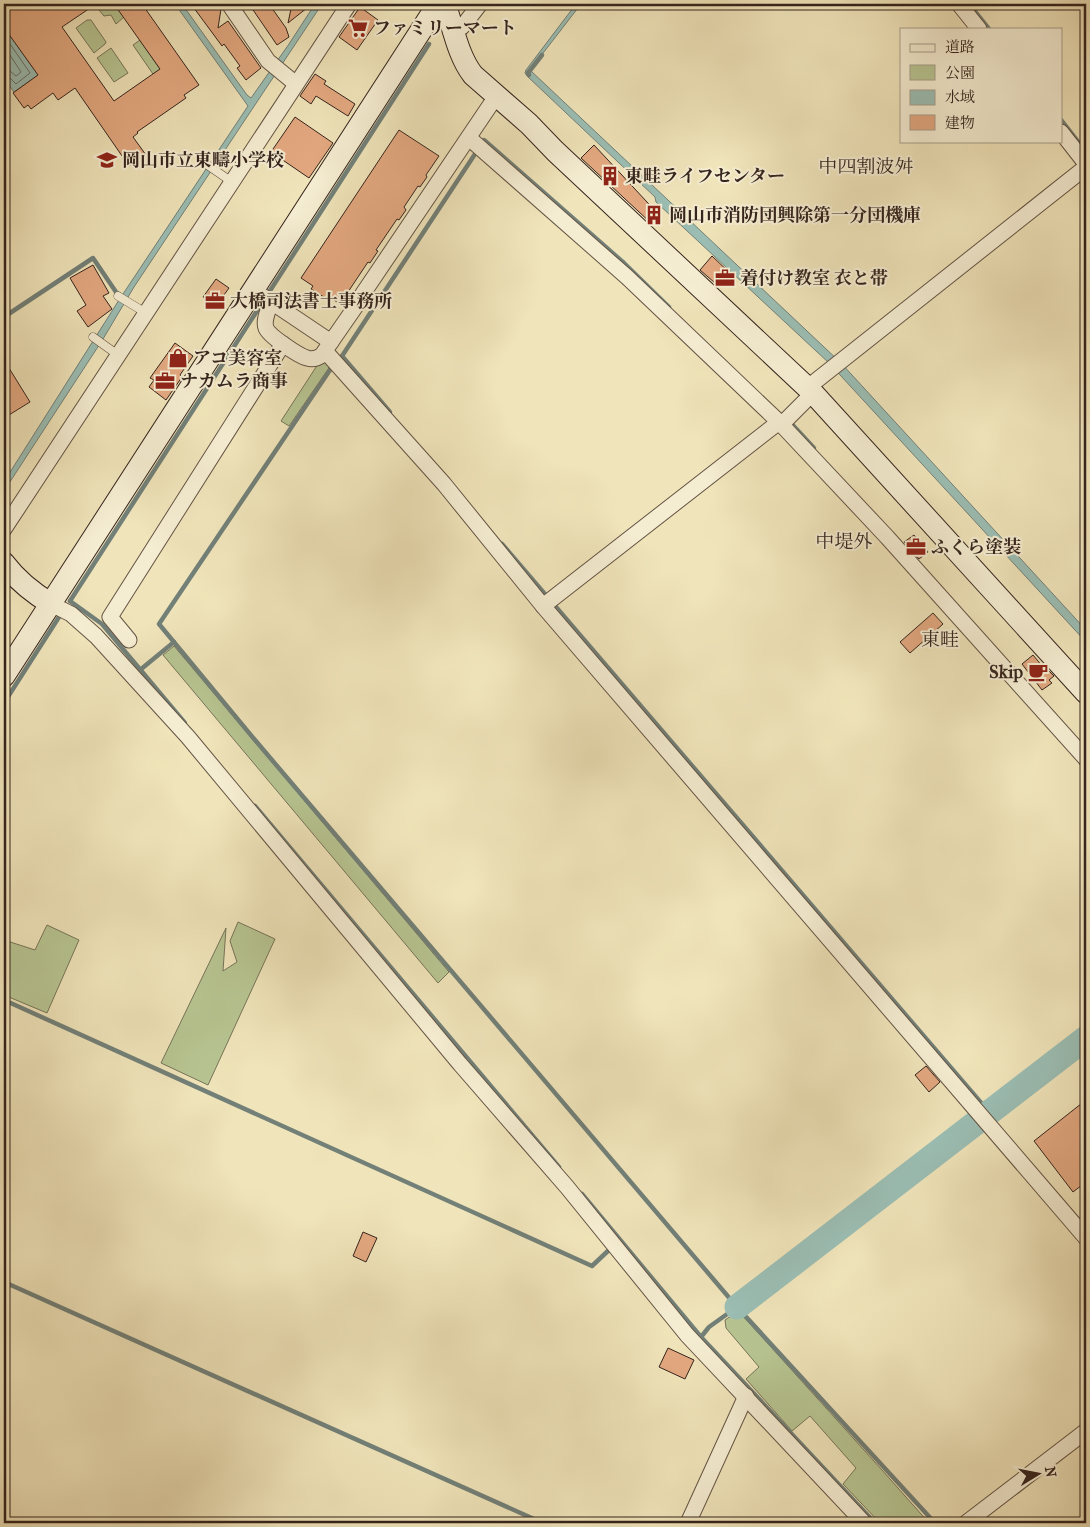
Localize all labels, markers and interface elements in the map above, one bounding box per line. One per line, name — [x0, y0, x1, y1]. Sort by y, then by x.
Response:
supermarket icon: ファミリーマート — [347, 17, 369, 39]
place label: ファミリーマート — [373, 18, 517, 39]
legend — [900, 28, 1062, 142]
text: 道路 — [945, 38, 975, 56]
text: 公園 — [945, 64, 975, 82]
text: 水域 — [945, 88, 975, 106]
text: 建物 — [945, 114, 975, 132]
school or university icon: 岡山市立東疇小学校 — [96, 149, 118, 171]
place label: 岡山市立東疇小学校 — [122, 150, 284, 171]
district label: 中四割波舛 — [818, 156, 914, 178]
building icon: 東畦ライフセンター — [599, 165, 621, 187]
place label: 東畦ライフセンター — [625, 166, 785, 187]
building icon: 岡山市消防団興除第一分団機庫 — [643, 204, 665, 226]
place label: 岡山市消防団興除第一分団機庫 — [669, 205, 921, 226]
office icon: 着付け教室 衣と帯 — [714, 267, 736, 289]
place label: 着付け教室 衣と帯 — [740, 268, 888, 289]
office icon: 大橋司法書士事務所 — [204, 290, 226, 312]
place label: 大橋司法書士事務所 — [230, 291, 392, 312]
shop icon: アコ美容室 — [167, 347, 189, 369]
place label: アコ美容室 — [193, 348, 282, 369]
office icon: ナカムラ商事 — [154, 370, 176, 392]
place label: ナカムラ商事 — [180, 371, 288, 392]
district label: 中堤外 — [815, 531, 873, 553]
office icon: ふくら塗装 — [905, 536, 927, 558]
place label: ふくら塗装 — [931, 537, 1021, 558]
district label: 東畦 — [921, 629, 959, 651]
cafe icon: Skip — [1027, 661, 1049, 683]
place label: Skip — [989, 662, 1023, 683]
north arrow — [1012, 1450, 1062, 1500]
text: N — [1041, 1465, 1060, 1479]

